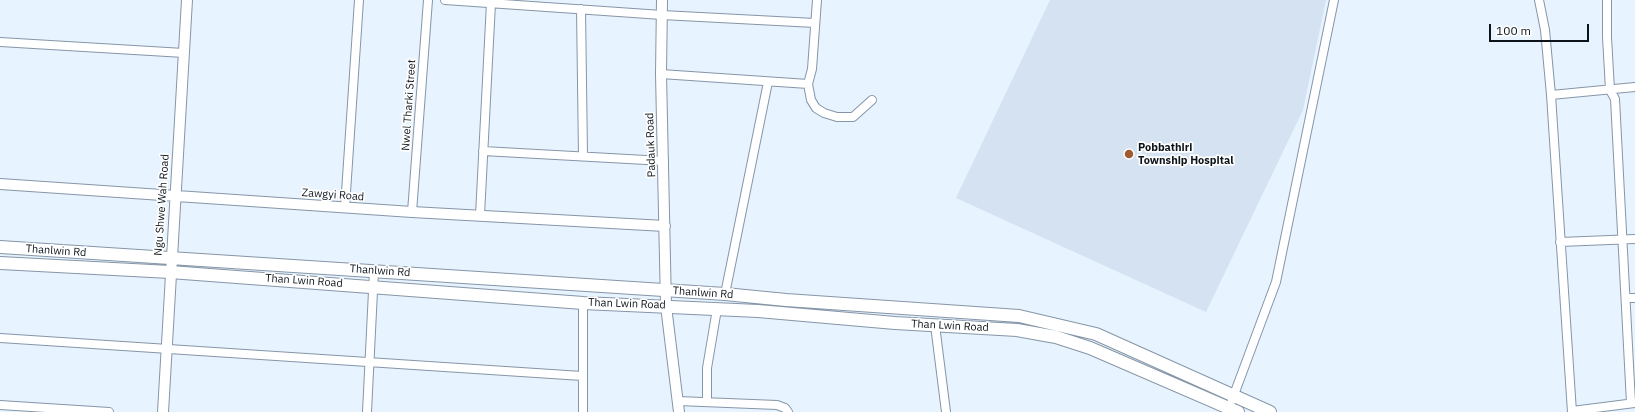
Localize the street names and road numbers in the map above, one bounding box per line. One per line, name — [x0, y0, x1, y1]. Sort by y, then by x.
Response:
street label: Nwel Tharki Street — [399, 59, 419, 151]
street label: Padauk Road — [643, 112, 659, 178]
street label: Ngu Shwe Wah Road — [152, 154, 172, 256]
street label: Zawgyi Road — [301, 186, 365, 204]
street label: Thanlwin Rd — [25, 242, 87, 260]
street label: Thanlwin Rd — [349, 262, 411, 280]
street label: Than Lwin Road — [265, 272, 343, 290]
street label: Thanlwin Rd — [672, 284, 734, 302]
street label: Than Lwin Road — [588, 296, 666, 312]
street label: Than Lwin Road — [911, 317, 989, 335]

